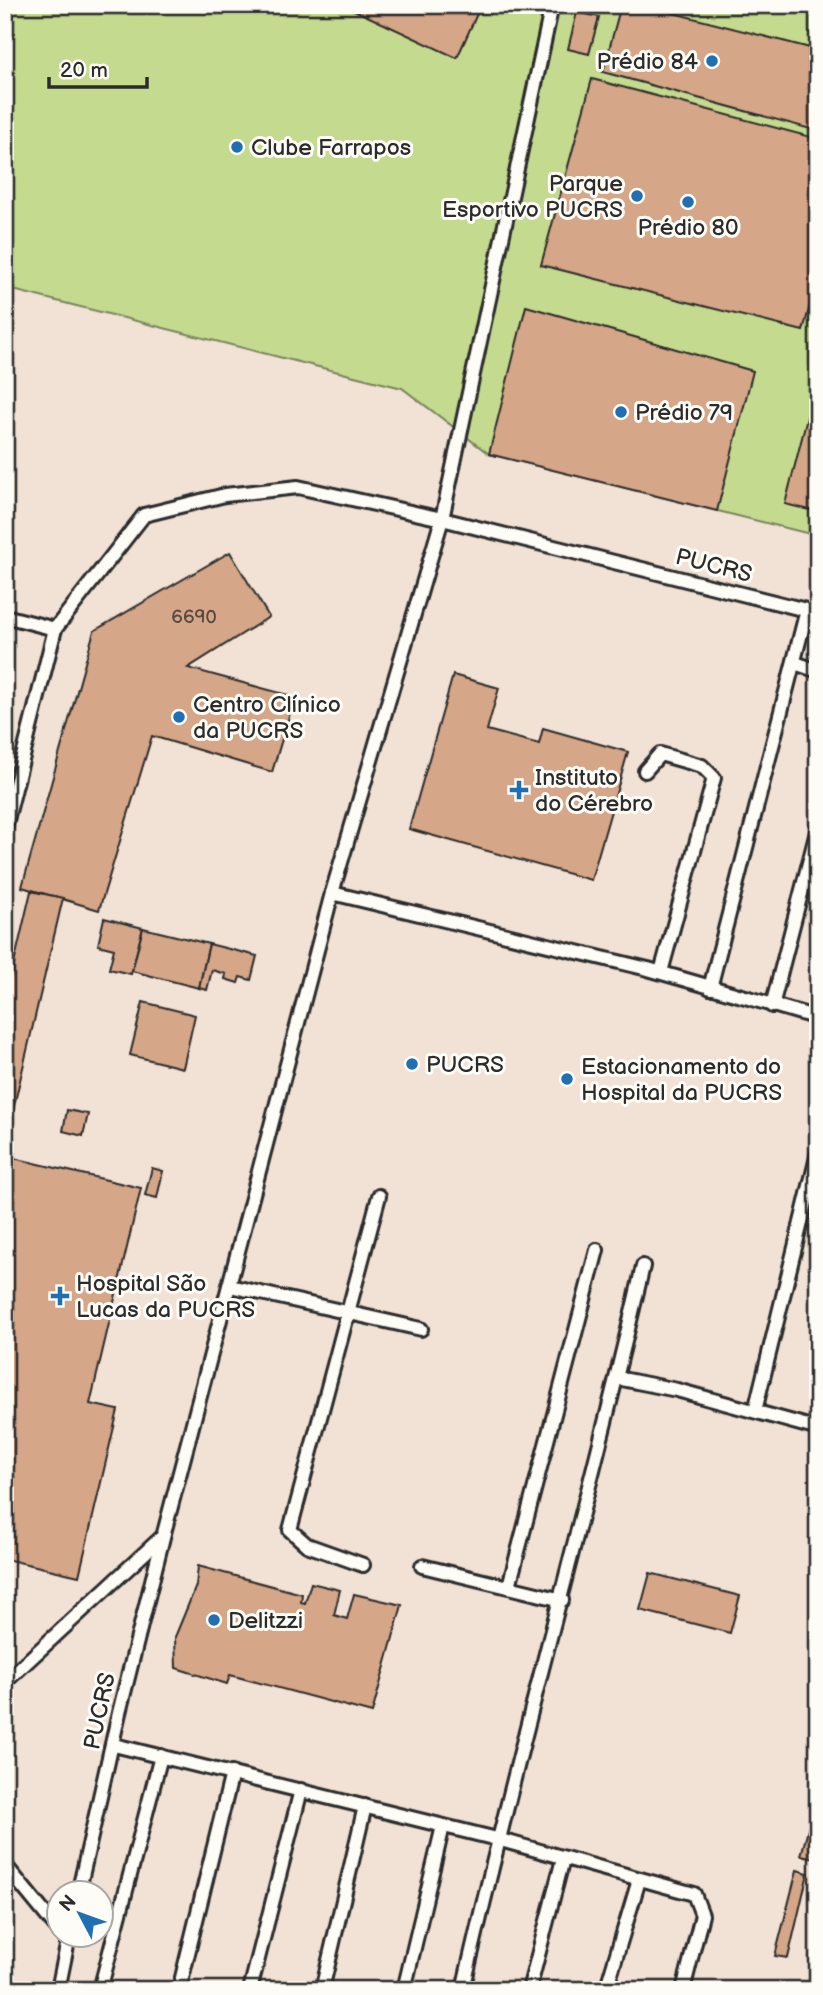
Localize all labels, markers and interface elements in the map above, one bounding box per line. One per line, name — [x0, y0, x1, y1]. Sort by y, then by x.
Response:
scale bar — [49, 46, 147, 90]
place label: Prédio 84 — [597, 48, 698, 76]
marker: Prédio 84 — [704, 53, 720, 69]
text: 20 m — [60, 58, 108, 83]
place label: Clube Farrapos — [251, 134, 411, 162]
marker: Clube Farrapos — [229, 139, 245, 155]
place label: Parque Esportivo PUCRS — [442, 170, 623, 224]
marker: Parque Esportivo PUCRS — [629, 188, 645, 204]
marker: Prédio 80 — [680, 194, 696, 210]
place label: Prédio 80 — [638, 214, 738, 242]
place label: Prédio 79 — [635, 399, 733, 427]
marker: Prédio 79 — [613, 404, 629, 420]
street label: PUCRS — [673, 543, 755, 589]
house number: 6690 — [171, 606, 217, 629]
place label: Centro Clínico da PUCRS — [193, 691, 341, 745]
marker: Centro Clínico da PUCRS — [171, 709, 187, 725]
place label: Instituto do Cérebro — [535, 764, 653, 818]
marker: Instituto do Cérebro — [509, 780, 529, 800]
place label: PUCRS — [426, 1051, 504, 1079]
place label: Estacionamento do Hospital da PUCRS — [581, 1053, 782, 1107]
marker: PUCRS — [404, 1056, 420, 1072]
marker: Estacionamento do Hospital da PUCRS — [559, 1071, 575, 1087]
place label: Hospital São Lucas da PUCRS — [76, 1270, 255, 1324]
marker: Hospital São Lucas da PUCRS — [50, 1286, 70, 1306]
place label: Delitzzi — [228, 1607, 303, 1635]
marker: Delitzzi — [206, 1612, 222, 1628]
street label: PUCRS — [78, 1670, 122, 1752]
north arrow — [46, 1880, 116, 1950]
text: N — [55, 1891, 82, 1917]

